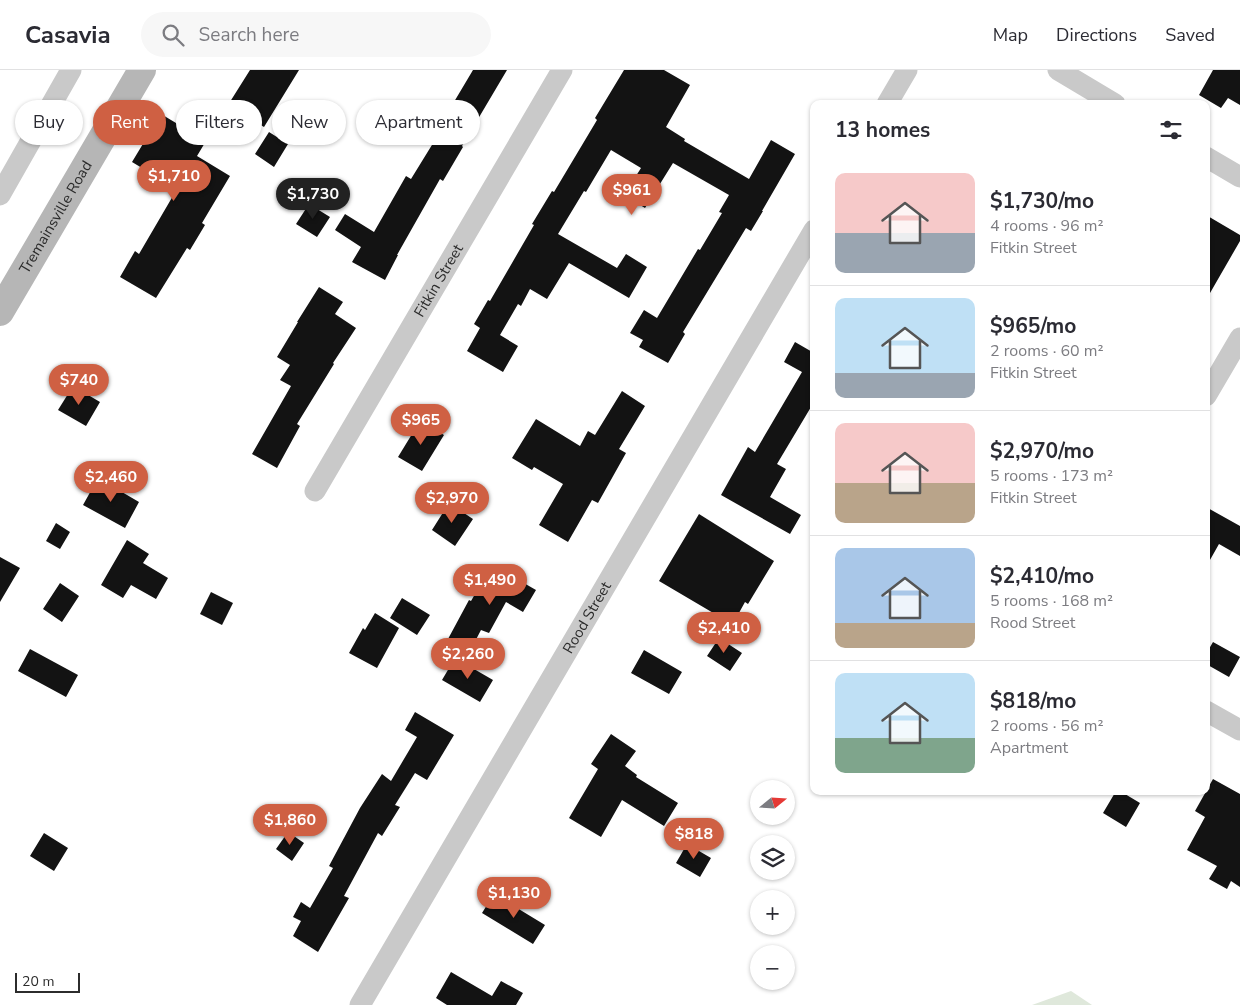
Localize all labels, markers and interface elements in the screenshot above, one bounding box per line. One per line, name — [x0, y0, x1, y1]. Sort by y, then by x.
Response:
search box — [141, 12, 491, 57]
text: Casavia — [25, 19, 111, 51]
icon: search — [159, 21, 187, 49]
text: Search here — [199, 22, 299, 48]
text: Map — [993, 23, 1028, 47]
text: Directions — [1056, 23, 1137, 47]
text: Saved — [1165, 23, 1215, 47]
chip: Buy — [15, 100, 83, 145]
chip: Rent — [93, 100, 166, 145]
chip: Filters — [176, 100, 262, 145]
chip: New — [272, 100, 346, 145]
chip: Apartment — [356, 100, 480, 145]
text: 13 homes — [835, 116, 930, 144]
icon: filters — [1157, 116, 1185, 144]
street label: Tremainsville Road — [15, 157, 97, 277]
pin: $1,710 — [133, 160, 215, 202]
text: $1,710 — [148, 165, 200, 187]
pin: $961 — [602, 174, 662, 216]
pin: $1,730 — [272, 178, 354, 220]
text: $961 — [613, 179, 651, 201]
text: $1,730 — [287, 183, 339, 205]
text: $1,730/mo — [990, 187, 1094, 215]
icon: home — [875, 193, 935, 253]
text: 4 rooms · 96 m² — [990, 215, 1103, 237]
text: Fitkin Street — [990, 237, 1077, 259]
street label: Fitkin Street — [409, 240, 468, 321]
text: $965/mo — [990, 312, 1076, 340]
icon: home — [875, 318, 935, 378]
text: 2 rooms · 60 m² — [990, 340, 1103, 362]
text: Fitkin Street — [990, 362, 1077, 384]
pin: $740 — [49, 364, 109, 406]
text: $740 — [60, 369, 98, 391]
pin: $965 — [391, 404, 451, 446]
text: $965 — [402, 409, 440, 431]
text: $2,970/mo — [990, 437, 1094, 465]
icon: home — [875, 443, 935, 503]
pin: $2,460 — [70, 460, 152, 503]
text: 5 rooms · 173 m² — [990, 465, 1113, 487]
text: $2,460 — [85, 466, 137, 488]
pin: $2,970 — [411, 482, 493, 524]
text: $2,970 — [426, 487, 478, 509]
text: Fitkin Street — [990, 487, 1077, 509]
text: $2,410/mo — [990, 562, 1094, 590]
pin: $1,490 — [449, 564, 531, 606]
icon: home — [875, 568, 935, 628]
text: $1,490 — [464, 569, 516, 591]
street label: Rood Street — [558, 577, 616, 657]
text: 5 rooms · 168 m² — [990, 590, 1113, 612]
pin: $2,410 — [683, 612, 765, 654]
text: Rood Street — [990, 612, 1075, 634]
text: $2,410 — [698, 617, 750, 639]
pin: $2,260 — [427, 638, 509, 680]
text: $2,260 — [442, 643, 494, 665]
text: $818/mo — [990, 687, 1076, 715]
icon: home — [875, 693, 935, 753]
text: 2 rooms · 56 m² — [990, 715, 1103, 737]
text: Apartment — [990, 737, 1068, 759]
north arrow — [750, 780, 795, 825]
map controls — [750, 780, 795, 990]
pin: $1,860 — [249, 804, 331, 846]
text: $1,860 — [264, 809, 316, 831]
pin: $818 — [664, 818, 724, 860]
text: $818 — [675, 823, 713, 845]
button: layers — [750, 835, 795, 880]
pin: $1,130 — [473, 876, 555, 919]
text: $1,130 — [488, 882, 540, 904]
button: + — [750, 890, 795, 935]
button: − — [750, 945, 795, 990]
scale bar — [15, 970, 80, 993]
text: 20 m — [22, 972, 54, 991]

